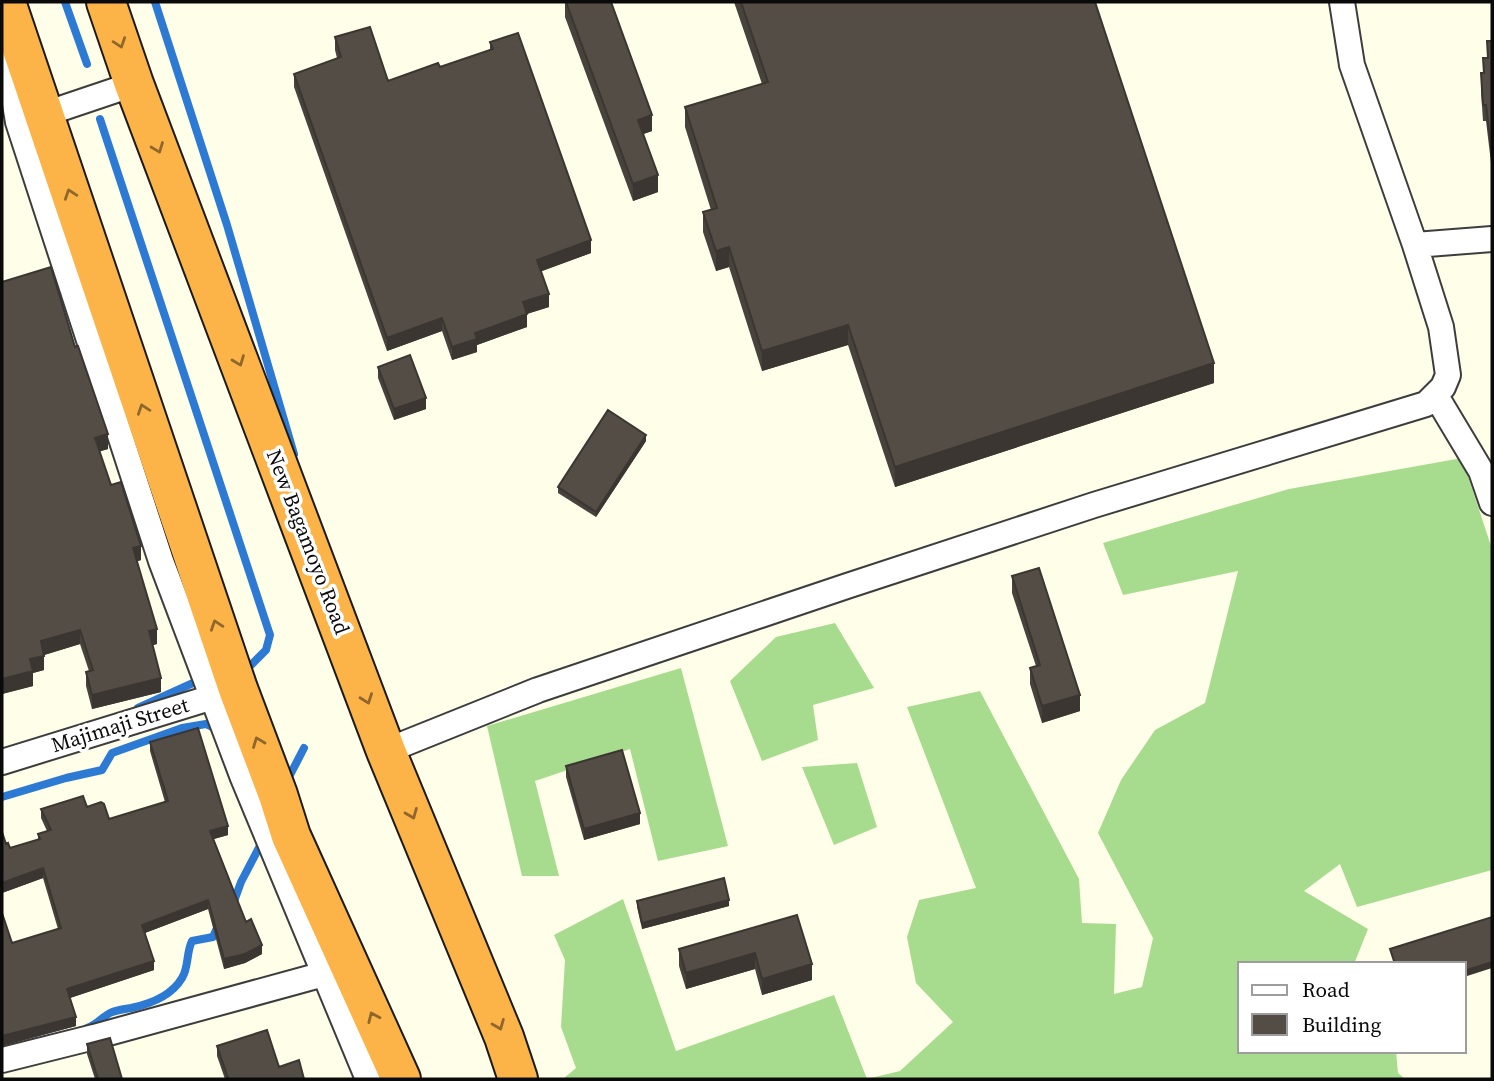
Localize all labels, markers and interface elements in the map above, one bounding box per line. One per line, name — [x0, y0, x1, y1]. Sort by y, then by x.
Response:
one-way arrow — [112, 36, 126, 49]
one-way arrow — [150, 141, 164, 153]
one-way arrow — [64, 188, 78, 200]
one-way arrow — [231, 354, 245, 366]
one-way arrow — [137, 404, 151, 416]
street label: New Bagamoyo Road — [260, 445, 357, 639]
one-way arrow — [210, 619, 224, 631]
street label: Majimaji Street — [48, 690, 192, 759]
one-way arrow — [359, 692, 373, 704]
one-way arrow — [252, 737, 266, 749]
one-way arrow — [404, 808, 418, 820]
legend — [1238, 962, 1466, 1053]
text: Road — [1302, 975, 1350, 1004]
text: Building — [1302, 1010, 1381, 1039]
one-way arrow — [367, 1012, 381, 1024]
one-way arrow — [491, 1018, 505, 1030]

